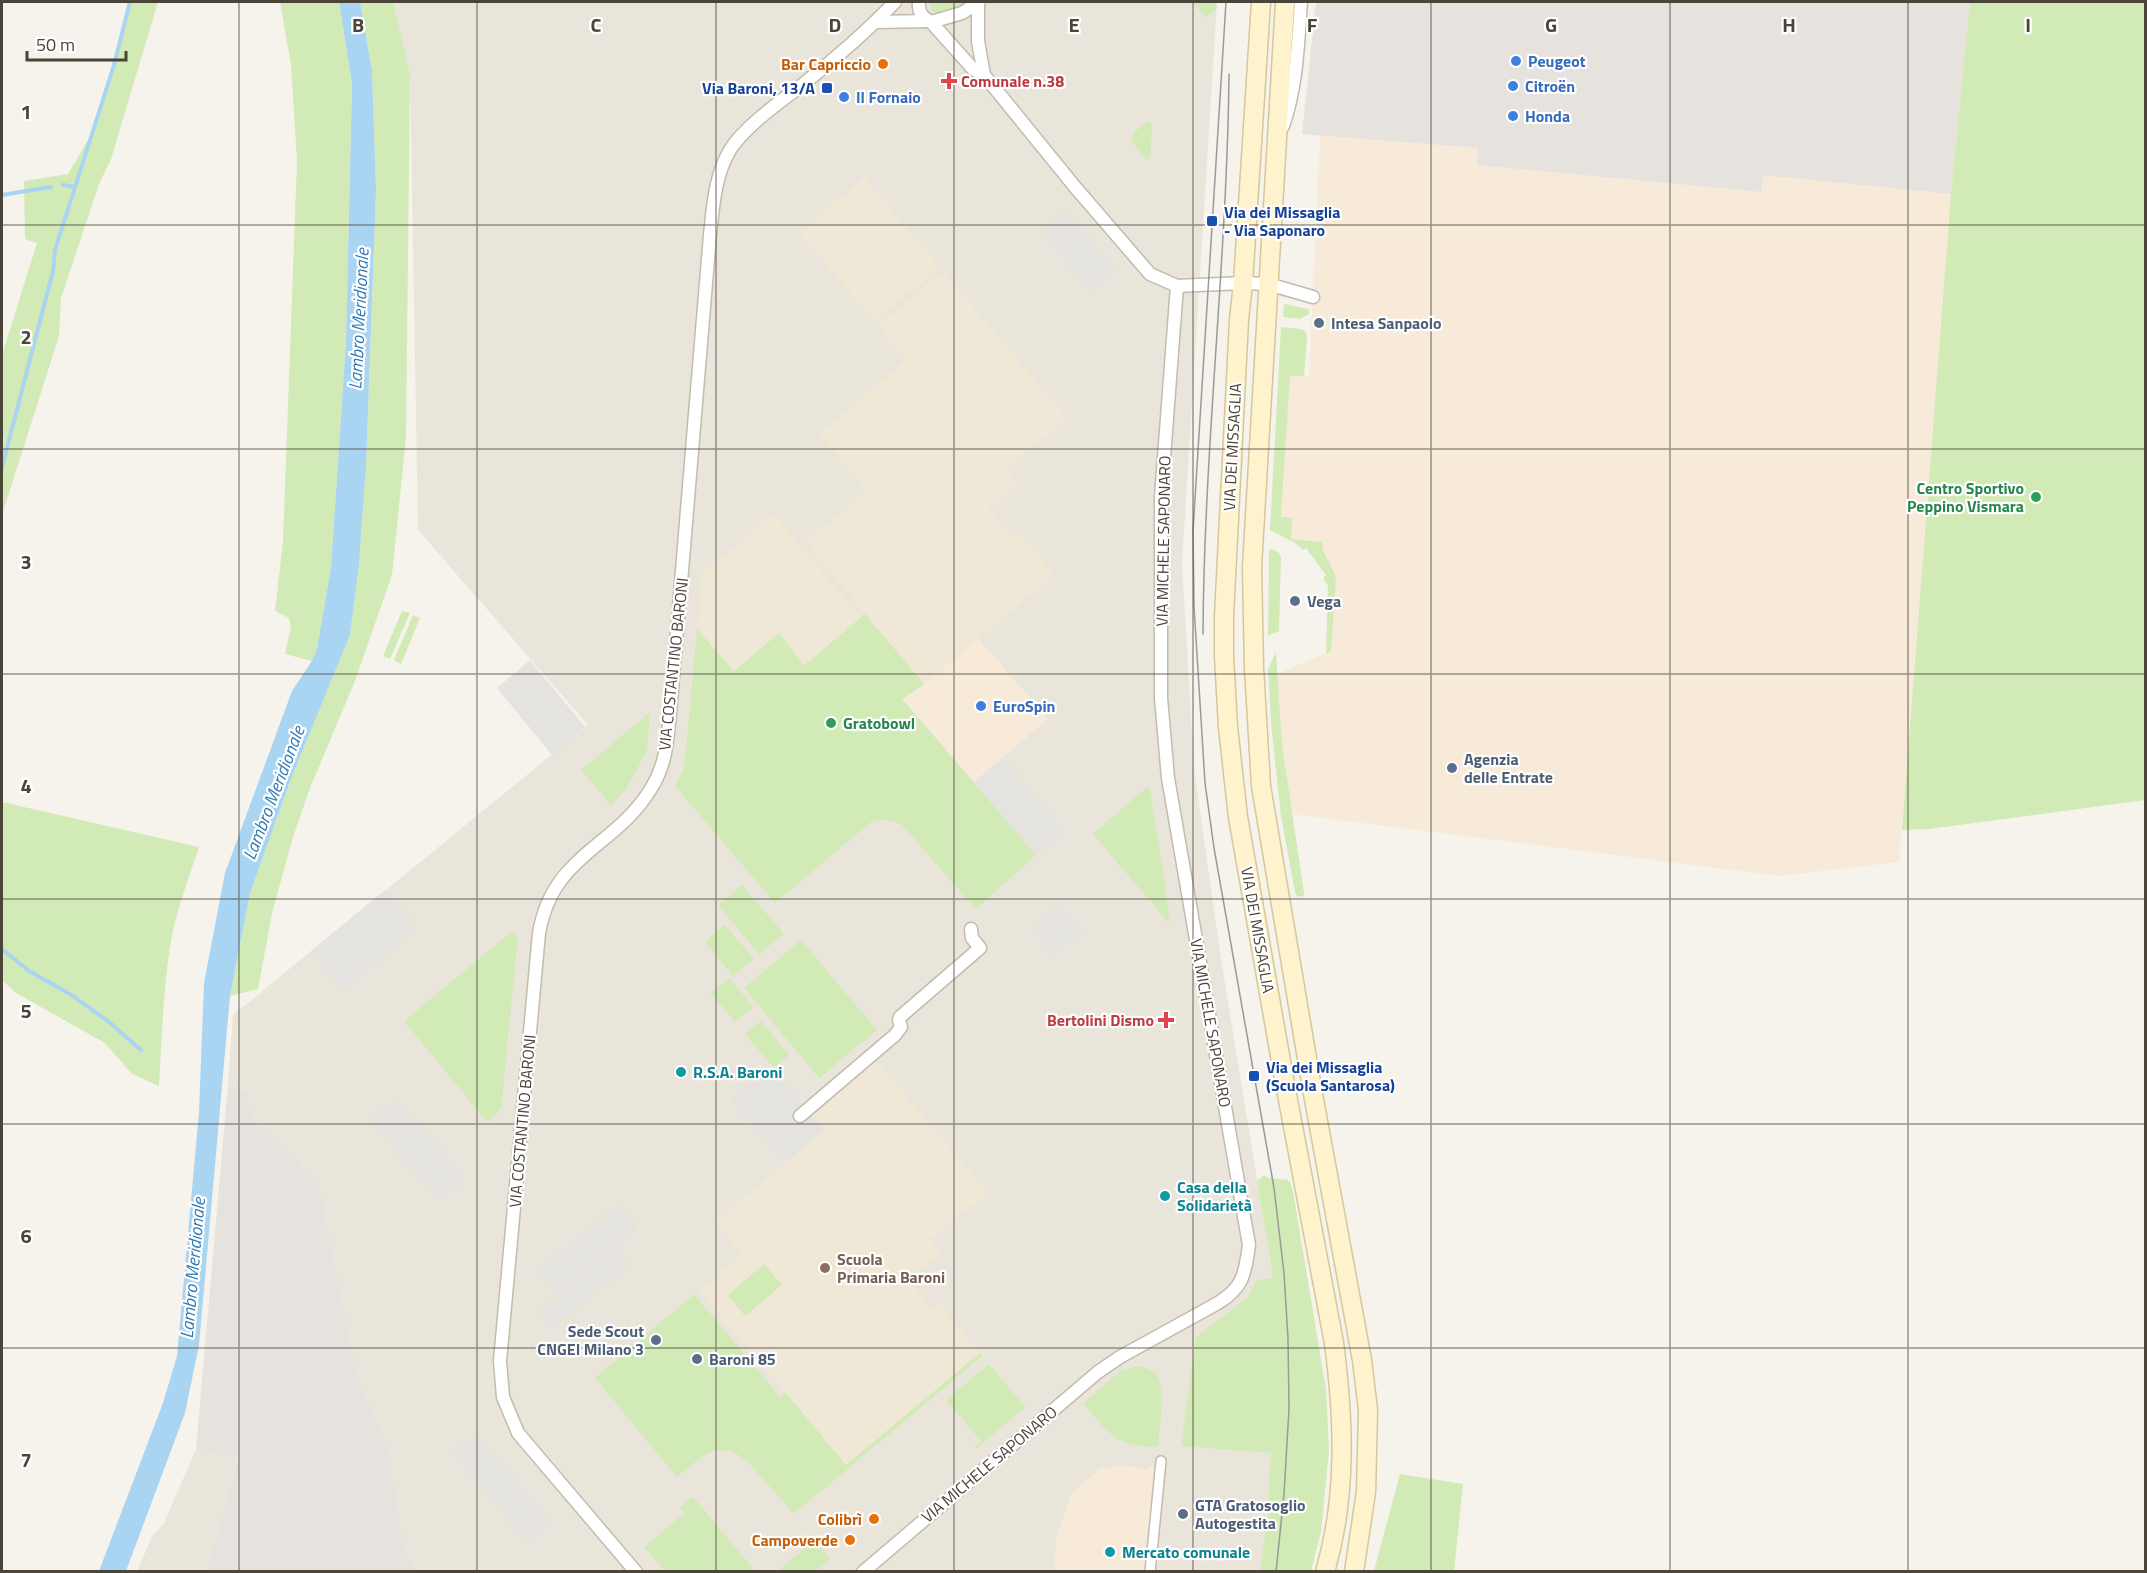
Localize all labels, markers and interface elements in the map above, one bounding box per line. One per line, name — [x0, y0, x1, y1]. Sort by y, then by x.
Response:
text: B — [352, 9, 364, 40]
text: C — [591, 9, 602, 40]
text: D — [829, 9, 841, 40]
text: E — [1068, 9, 1080, 40]
text: F — [1307, 9, 1318, 40]
text: G — [1545, 9, 1557, 40]
text: H — [1782, 9, 1796, 40]
text: I — [2025, 9, 2031, 40]
scale bar — [27, 24, 126, 62]
text: 50 m — [36, 31, 75, 58]
place label: Peugeot — [1528, 49, 1586, 73]
place label: Bar Capriccio — [781, 52, 871, 76]
marker: Peugeot — [1509, 54, 1523, 68]
marker: Bar Capriccio — [876, 57, 890, 71]
place label: Comunale n.38 — [961, 69, 1064, 93]
marker: Comunale n.38 — [942, 74, 956, 88]
place label: Citroën — [1525, 74, 1575, 98]
place label: Via Baroni, 13/A — [702, 76, 815, 100]
marker: Citroën — [1506, 79, 1520, 93]
marker: Via Baroni, 13/A — [820, 81, 834, 95]
place label: Il Fornaio — [856, 85, 921, 109]
marker: Il Fornaio — [837, 90, 851, 104]
text: 1 — [20, 96, 32, 127]
place label: Honda — [1525, 104, 1570, 128]
marker: Honda — [1506, 109, 1520, 123]
place label: Via dei Missaglia - Via Saponaro — [1224, 200, 1340, 242]
marker: Via dei Missaglia - Via Saponaro — [1205, 214, 1219, 228]
water label: Lambro Meridionale — [341, 246, 376, 390]
place label: Intesa Sanpaolo — [1331, 311, 1442, 335]
marker: Intesa Sanpaolo — [1312, 316, 1326, 330]
text: 2 — [20, 321, 32, 352]
street label: VIA DEI MISSAGLIA — [1217, 382, 1247, 511]
street label: VIA MICHELE SAPONARO — [1150, 455, 1176, 627]
place label: Centro Sportivo Peppino Vismara — [1907, 476, 2024, 518]
marker: Centro Sportivo Peppino Vismara — [2029, 490, 2043, 504]
text: 3 — [20, 546, 32, 577]
street label: VIA COSTANTINO BARONI — [652, 576, 694, 752]
place label: Vega — [1307, 589, 1341, 613]
marker: Vega — [1288, 594, 1302, 608]
place label: EuroSpin — [993, 694, 1055, 718]
marker: EuroSpin — [974, 699, 988, 713]
place label: Gratobowl — [843, 711, 915, 735]
marker: Gratobowl — [824, 716, 838, 730]
water label: Lambro Meridionale — [236, 720, 312, 864]
place label: Agenzia delle Entrate — [1464, 747, 1553, 789]
marker: Agenzia delle Entrate — [1445, 761, 1459, 775]
text: 4 — [20, 770, 32, 801]
street label: VIA DEI MISSAGLIA — [1235, 865, 1281, 995]
street label: VIA MICHELE SAPONARO — [1184, 937, 1238, 1109]
text: 5 — [20, 995, 32, 1026]
place label: Bertolini Dismo — [1047, 1008, 1154, 1032]
marker: Bertolini Dismo — [1159, 1013, 1173, 1027]
street label: VIA COSTANTINO BARONI — [502, 1033, 542, 1209]
place label: Via dei Missaglia (Scuola Santarosa) — [1266, 1055, 1395, 1097]
place label: R.S.A. Baroni — [693, 1060, 782, 1084]
marker: R.S.A. Baroni — [674, 1065, 688, 1079]
marker: Via dei Missaglia (Scuola Santarosa) — [1247, 1069, 1261, 1083]
place label: Casa della Solidarietà — [1177, 1175, 1252, 1217]
marker: Casa della Solidarietà — [1158, 1189, 1172, 1203]
water label: Lambro Meridionale — [173, 1195, 212, 1340]
text: 6 — [20, 1220, 32, 1251]
place label: Scuola Primaria Baroni — [837, 1247, 945, 1289]
marker: Scuola Primaria Baroni — [818, 1261, 832, 1275]
place label: Sede Scout CNGEI Milano 3 — [537, 1319, 644, 1361]
marker: Sede Scout CNGEI Milano 3 — [649, 1333, 663, 1347]
place label: Baroni 85 — [709, 1347, 776, 1371]
marker: Baroni 85 — [690, 1352, 704, 1366]
street label: VIA MICHELE SAPONARO — [916, 1400, 1062, 1528]
text: 7 — [20, 1444, 32, 1475]
place label: GTA Gratosoglio Autogestita — [1195, 1493, 1306, 1535]
place label: Colibrì — [818, 1507, 862, 1531]
marker: GTA Gratosoglio Autogestita — [1176, 1507, 1190, 1521]
marker: Colibrì — [867, 1512, 881, 1526]
place label: Campoverde — [752, 1528, 838, 1552]
marker: Campoverde — [843, 1533, 857, 1547]
place label: Mercato comunale — [1122, 1540, 1250, 1564]
marker: Mercato comunale — [1103, 1545, 1117, 1559]

